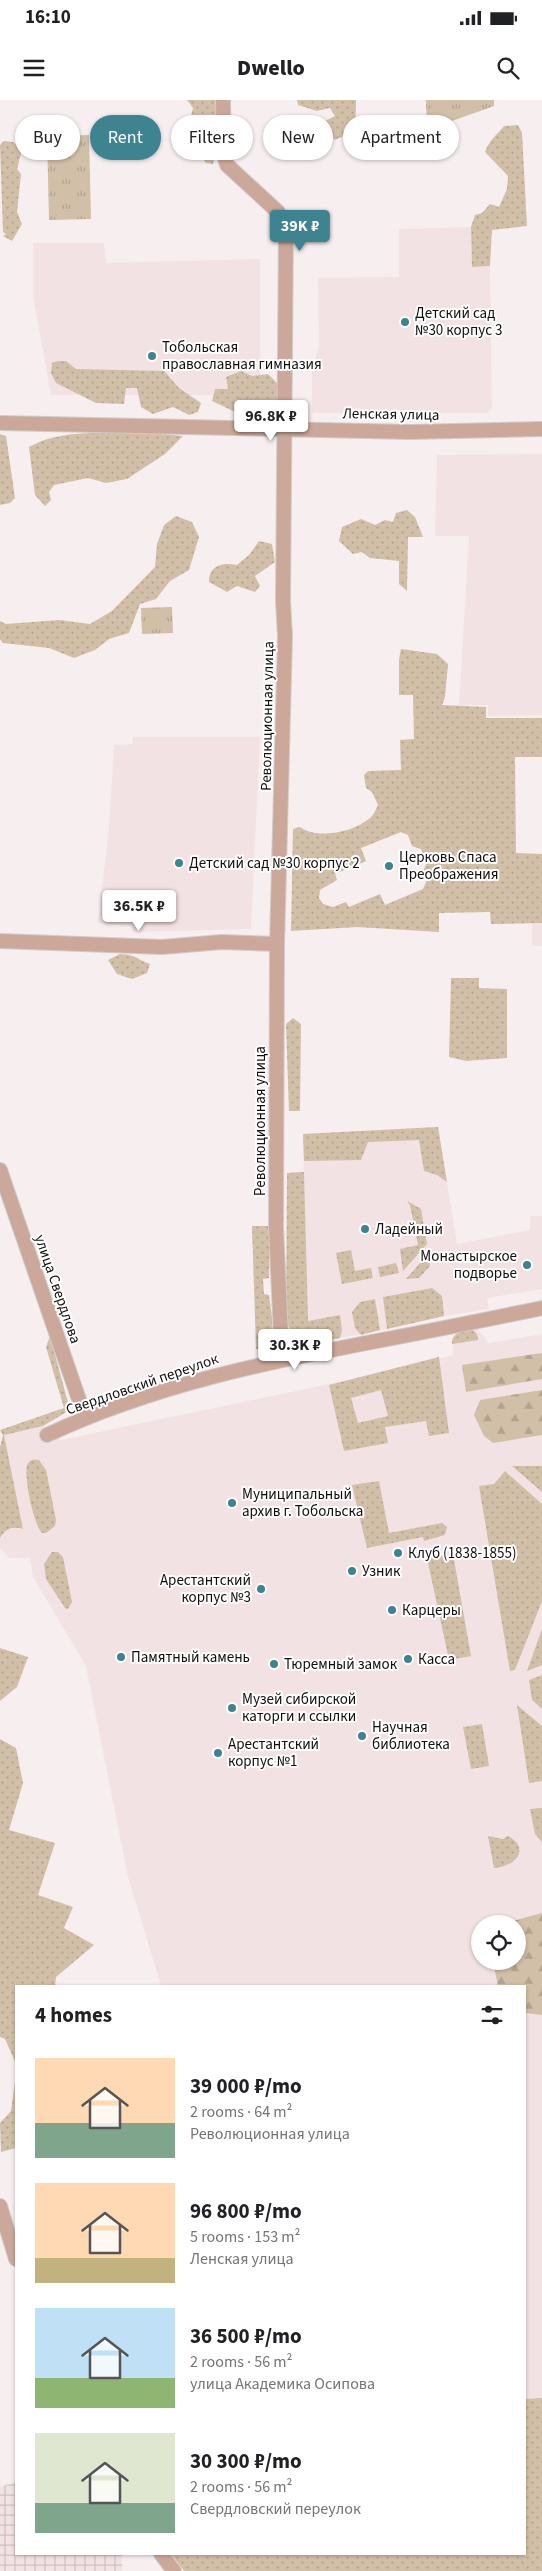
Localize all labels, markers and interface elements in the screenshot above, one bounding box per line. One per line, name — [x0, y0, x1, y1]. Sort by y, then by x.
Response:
text: 16:10 — [25, 4, 71, 31]
text: Dwello — [237, 52, 305, 84]
icon: menu — [20, 54, 48, 82]
icon: search — [494, 54, 522, 82]
chip: Buy — [15, 115, 80, 160]
chip: Rent — [90, 115, 161, 160]
chip: Filters — [171, 115, 253, 160]
chip: New — [263, 115, 333, 160]
chip: Apartment — [343, 115, 459, 160]
pin: 39K ₽ — [265, 210, 335, 252]
text: 39K ₽ — [281, 215, 319, 237]
place label: Детский сад №30 корпус 3 — [415, 303, 502, 341]
marker: Детский сад №30 корпус 3 — [399, 316, 411, 328]
place label: Тобольская православная гимназия — [162, 337, 322, 375]
marker: Тобольская православная гимназия — [146, 350, 158, 362]
pin: 96.8K ₽ — [225, 400, 317, 442]
street label: Ленская улица — [342, 403, 440, 426]
text: 96.8K ₽ — [245, 405, 297, 427]
street label: Революционная улица — [256, 641, 279, 791]
place label: Церковь Спаса Преображения — [399, 847, 499, 885]
place label: Детский сад №30 корпус 2 — [189, 853, 360, 874]
marker: Детский сад №30 корпус 2 — [173, 857, 185, 869]
marker: Церковь Спаса Преображения — [383, 860, 395, 872]
pin: 36.5K ₽ — [93, 890, 185, 932]
text: 36.5K ₽ — [113, 895, 165, 917]
street label: Революционная улица — [250, 1046, 271, 1196]
place label: Ладейный — [375, 1219, 443, 1240]
marker: Ладейный — [359, 1223, 371, 1235]
street label: улица Свердлова — [29, 1232, 86, 1346]
place label: Монастырское подворье — [420, 1246, 517, 1284]
marker: Монастырское подворье — [521, 1259, 533, 1271]
pin: 30.3K ₽ — [249, 1328, 341, 1371]
text: 30.3K ₽ — [269, 1334, 321, 1356]
street label: Свердловский переулок — [63, 1348, 222, 1420]
place label: Муниципальный архив г. Тобольска — [242, 1484, 363, 1522]
marker: Муниципальный архив г. Тобольска — [226, 1497, 238, 1509]
place label: Клуб (1838-1855) — [408, 1543, 517, 1564]
marker: Клуб (1838-1855) — [392, 1547, 404, 1559]
place label: Узник — [362, 1561, 401, 1582]
marker: Узник — [346, 1565, 358, 1577]
place label: Арестантский корпус №3 — [160, 1570, 251, 1608]
marker: Арестантский корпус №3 — [255, 1583, 267, 1595]
place label: Карцеры — [402, 1600, 461, 1621]
marker: Карцеры — [386, 1604, 398, 1616]
place label: Памятный камень — [131, 1647, 250, 1668]
place label: Касса — [418, 1649, 455, 1670]
marker: Памятный камень — [115, 1651, 127, 1663]
marker: Касса — [402, 1653, 414, 1665]
place label: Тюремный замок — [284, 1654, 398, 1675]
marker: Тюремный замок — [268, 1658, 280, 1670]
place label: Музей сибирской каторги и ссылки — [242, 1689, 356, 1727]
marker: Музей сибирской каторги и ссылки — [226, 1702, 238, 1714]
place label: Научная библиотека — [372, 1717, 450, 1755]
marker: Научная библиотека — [356, 1730, 368, 1742]
place label: Арестантский корпус №1 — [228, 1734, 319, 1772]
marker: Арестантский корпус №1 — [212, 1747, 224, 1759]
map controls — [471, 1915, 526, 1970]
button: locate — [471, 1915, 526, 1970]
text: 4 homes — [35, 2000, 112, 2030]
icon: filters — [478, 2001, 506, 2029]
text: 39 000 ₽/mo — [190, 2071, 302, 2101]
icon: home — [75, 2078, 135, 2138]
text: 2 rooms · 64 m² — [190, 2101, 292, 2123]
text: Революционная улица — [190, 2123, 350, 2145]
text: 96 800 ₽/mo — [190, 2196, 302, 2226]
icon: home — [75, 2203, 135, 2263]
text: 5 rooms · 153 m² — [190, 2226, 300, 2248]
text: Ленская улица — [190, 2248, 294, 2270]
text: 36 500 ₽/mo — [190, 2321, 302, 2351]
icon: home — [75, 2328, 135, 2388]
text: 2 rooms · 56 m² — [190, 2351, 292, 2373]
text: улица Академика Осипова — [190, 2373, 375, 2395]
text: 30 300 ₽/mo — [190, 2446, 302, 2476]
icon: home — [75, 2453, 135, 2513]
text: 2 rooms · 56 m² — [190, 2476, 292, 2498]
text: Свердловский переулок — [190, 2498, 361, 2520]

